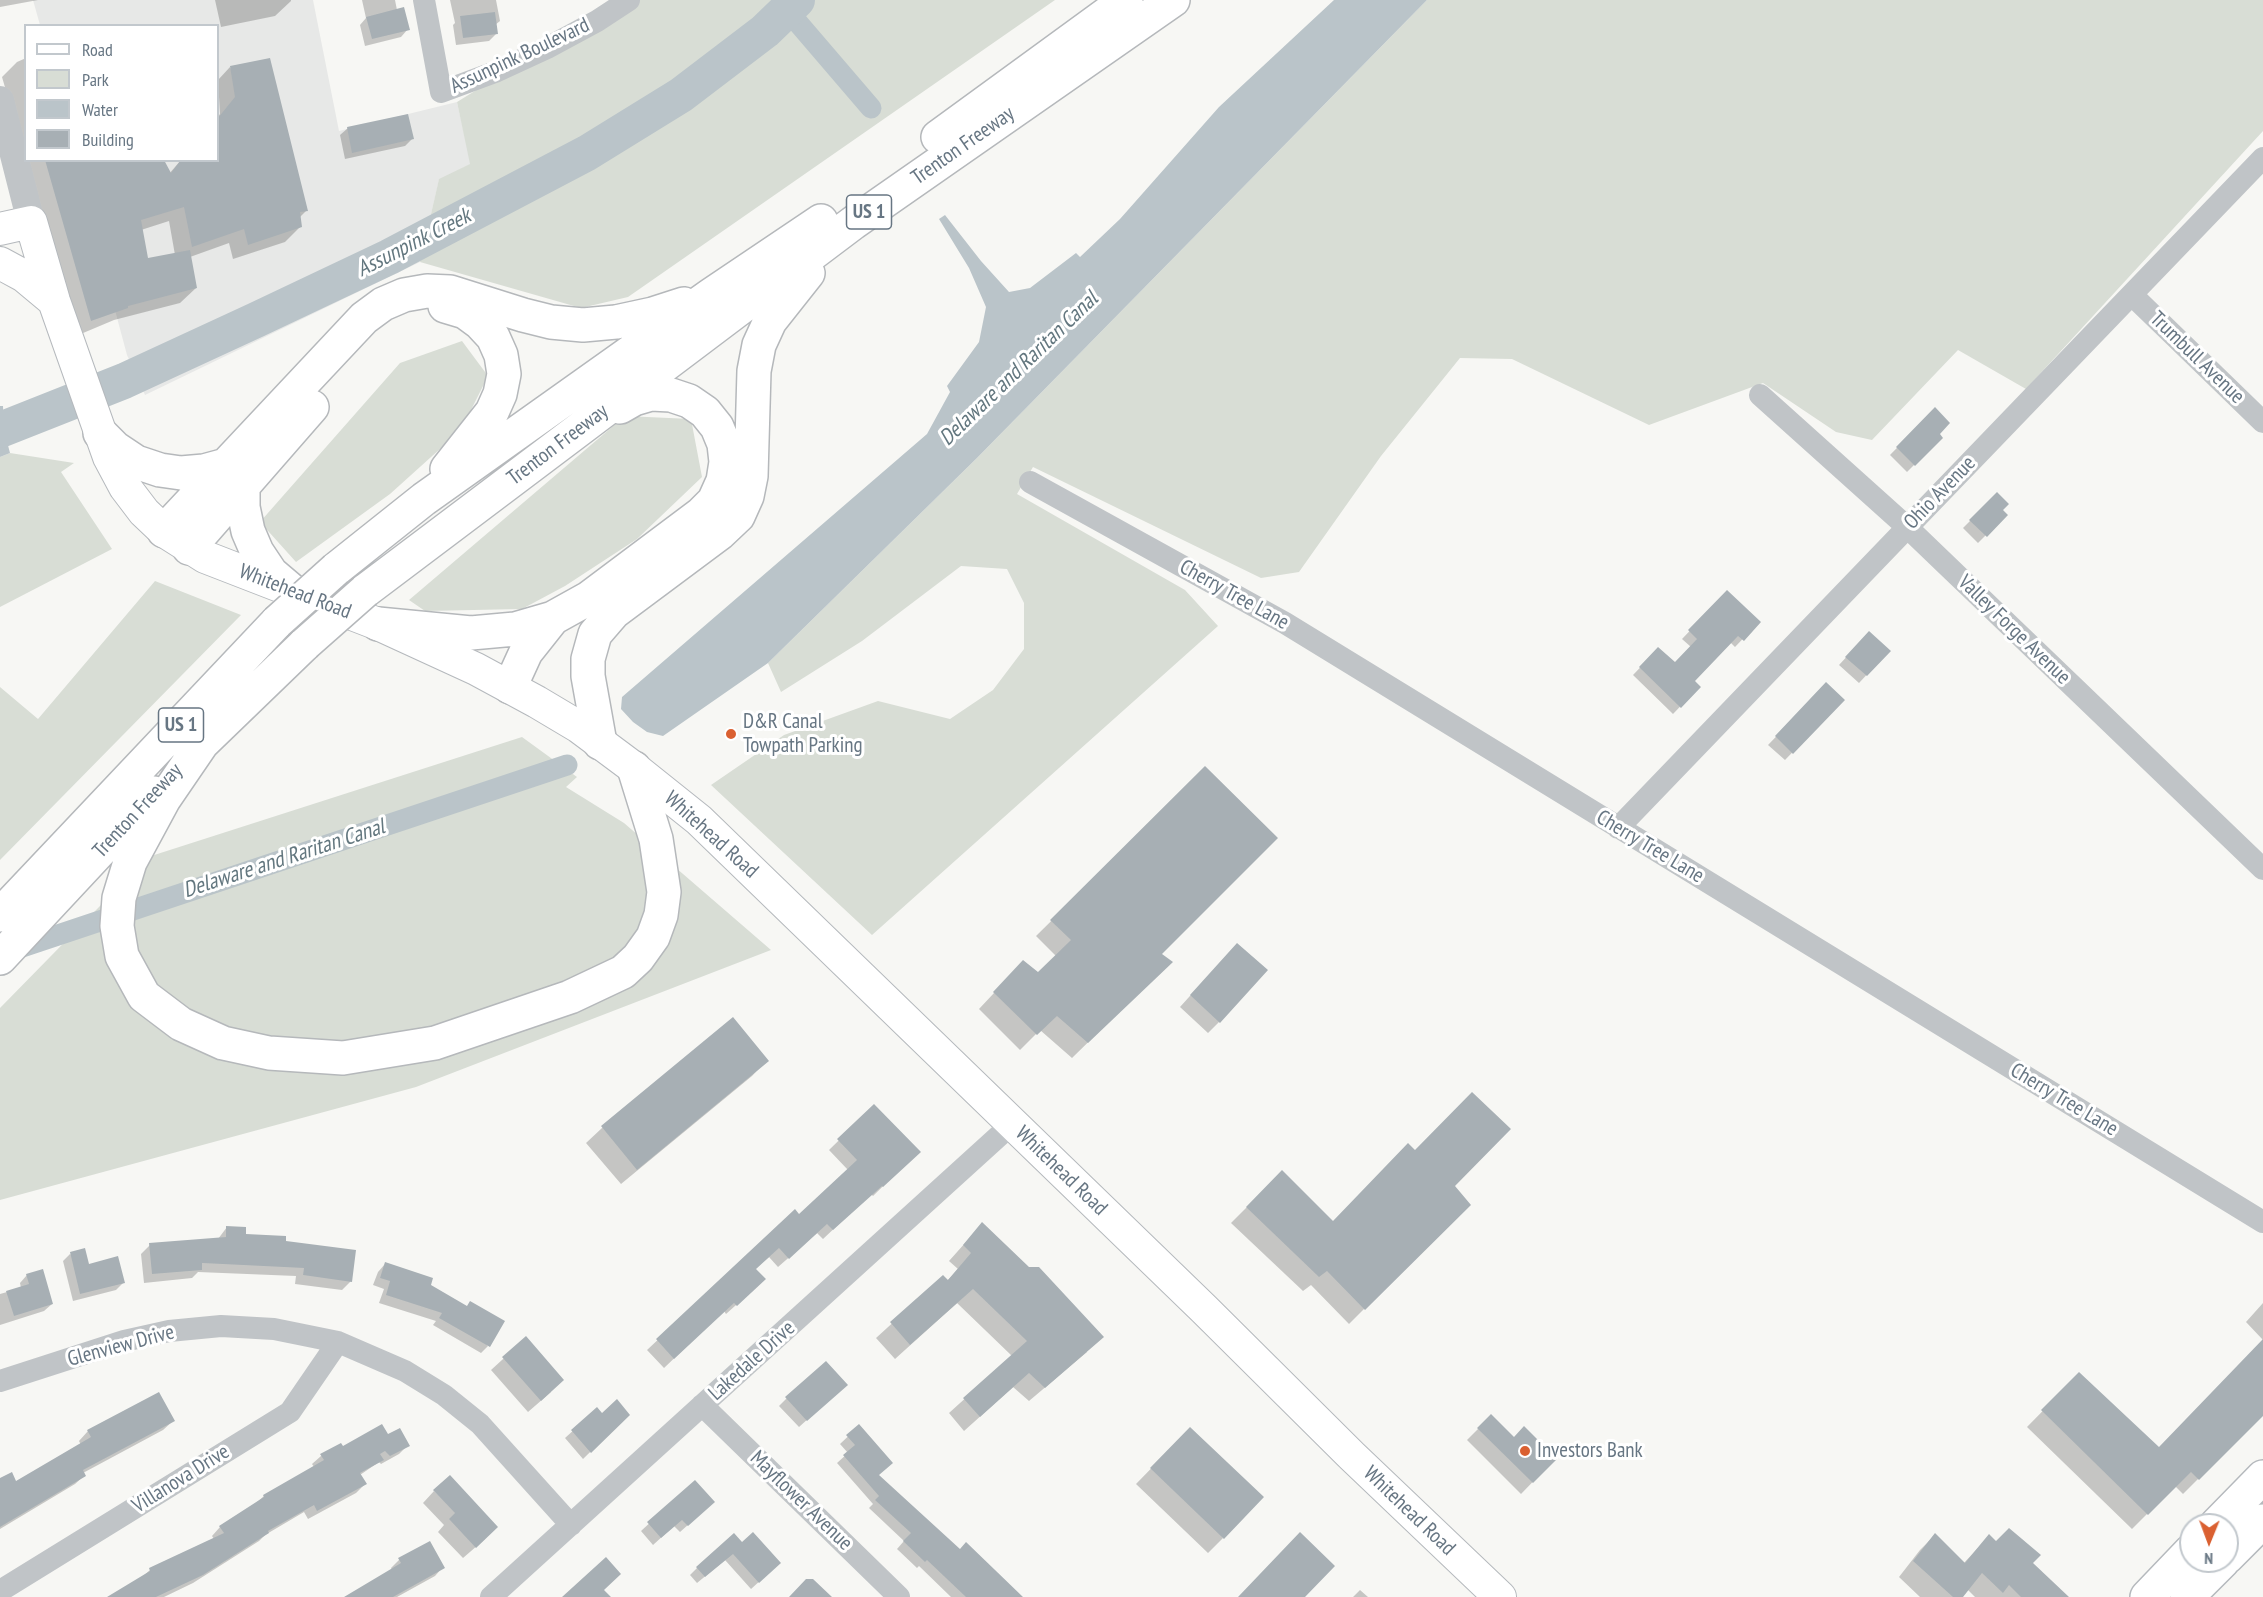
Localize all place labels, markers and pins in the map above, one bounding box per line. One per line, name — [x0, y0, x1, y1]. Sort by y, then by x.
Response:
place label: D&R Canal Towpath Parking — [743, 709, 863, 759]
marker: D&R Canal Towpath Parking — [724, 727, 738, 741]
place label: Investors Bank — [1537, 1438, 1643, 1464]
marker: Investors Bank — [1518, 1444, 1532, 1458]

